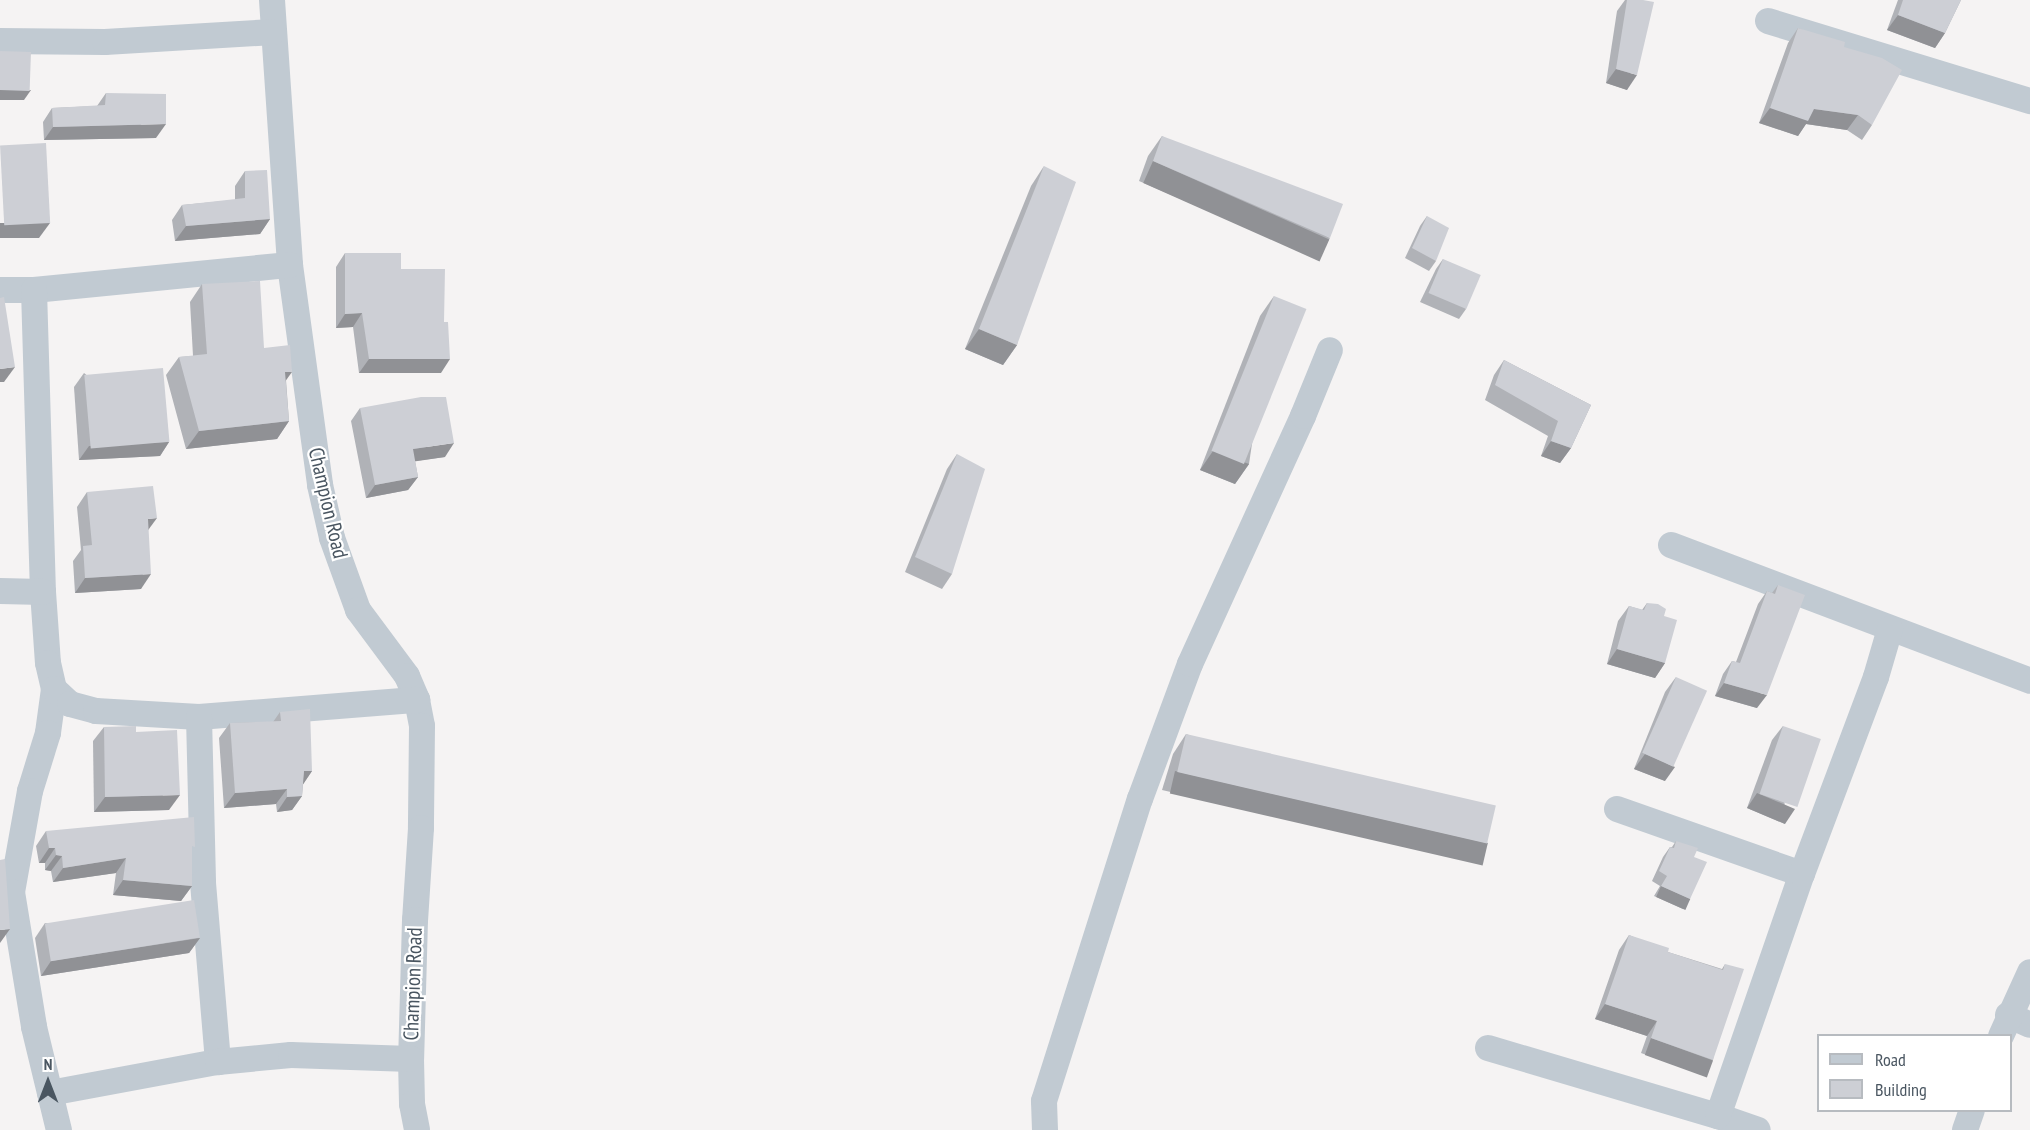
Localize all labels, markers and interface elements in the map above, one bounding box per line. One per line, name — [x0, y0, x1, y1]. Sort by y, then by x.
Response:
street label: Champion Road — [303, 445, 353, 561]
street label: Champion Road — [398, 927, 428, 1041]
legend — [1817, 1034, 2012, 1112]
text: Road — [1875, 1048, 1906, 1071]
north arrow — [18, 1052, 78, 1112]
text: N — [44, 1054, 52, 1074]
text: Building — [1875, 1078, 1927, 1101]

